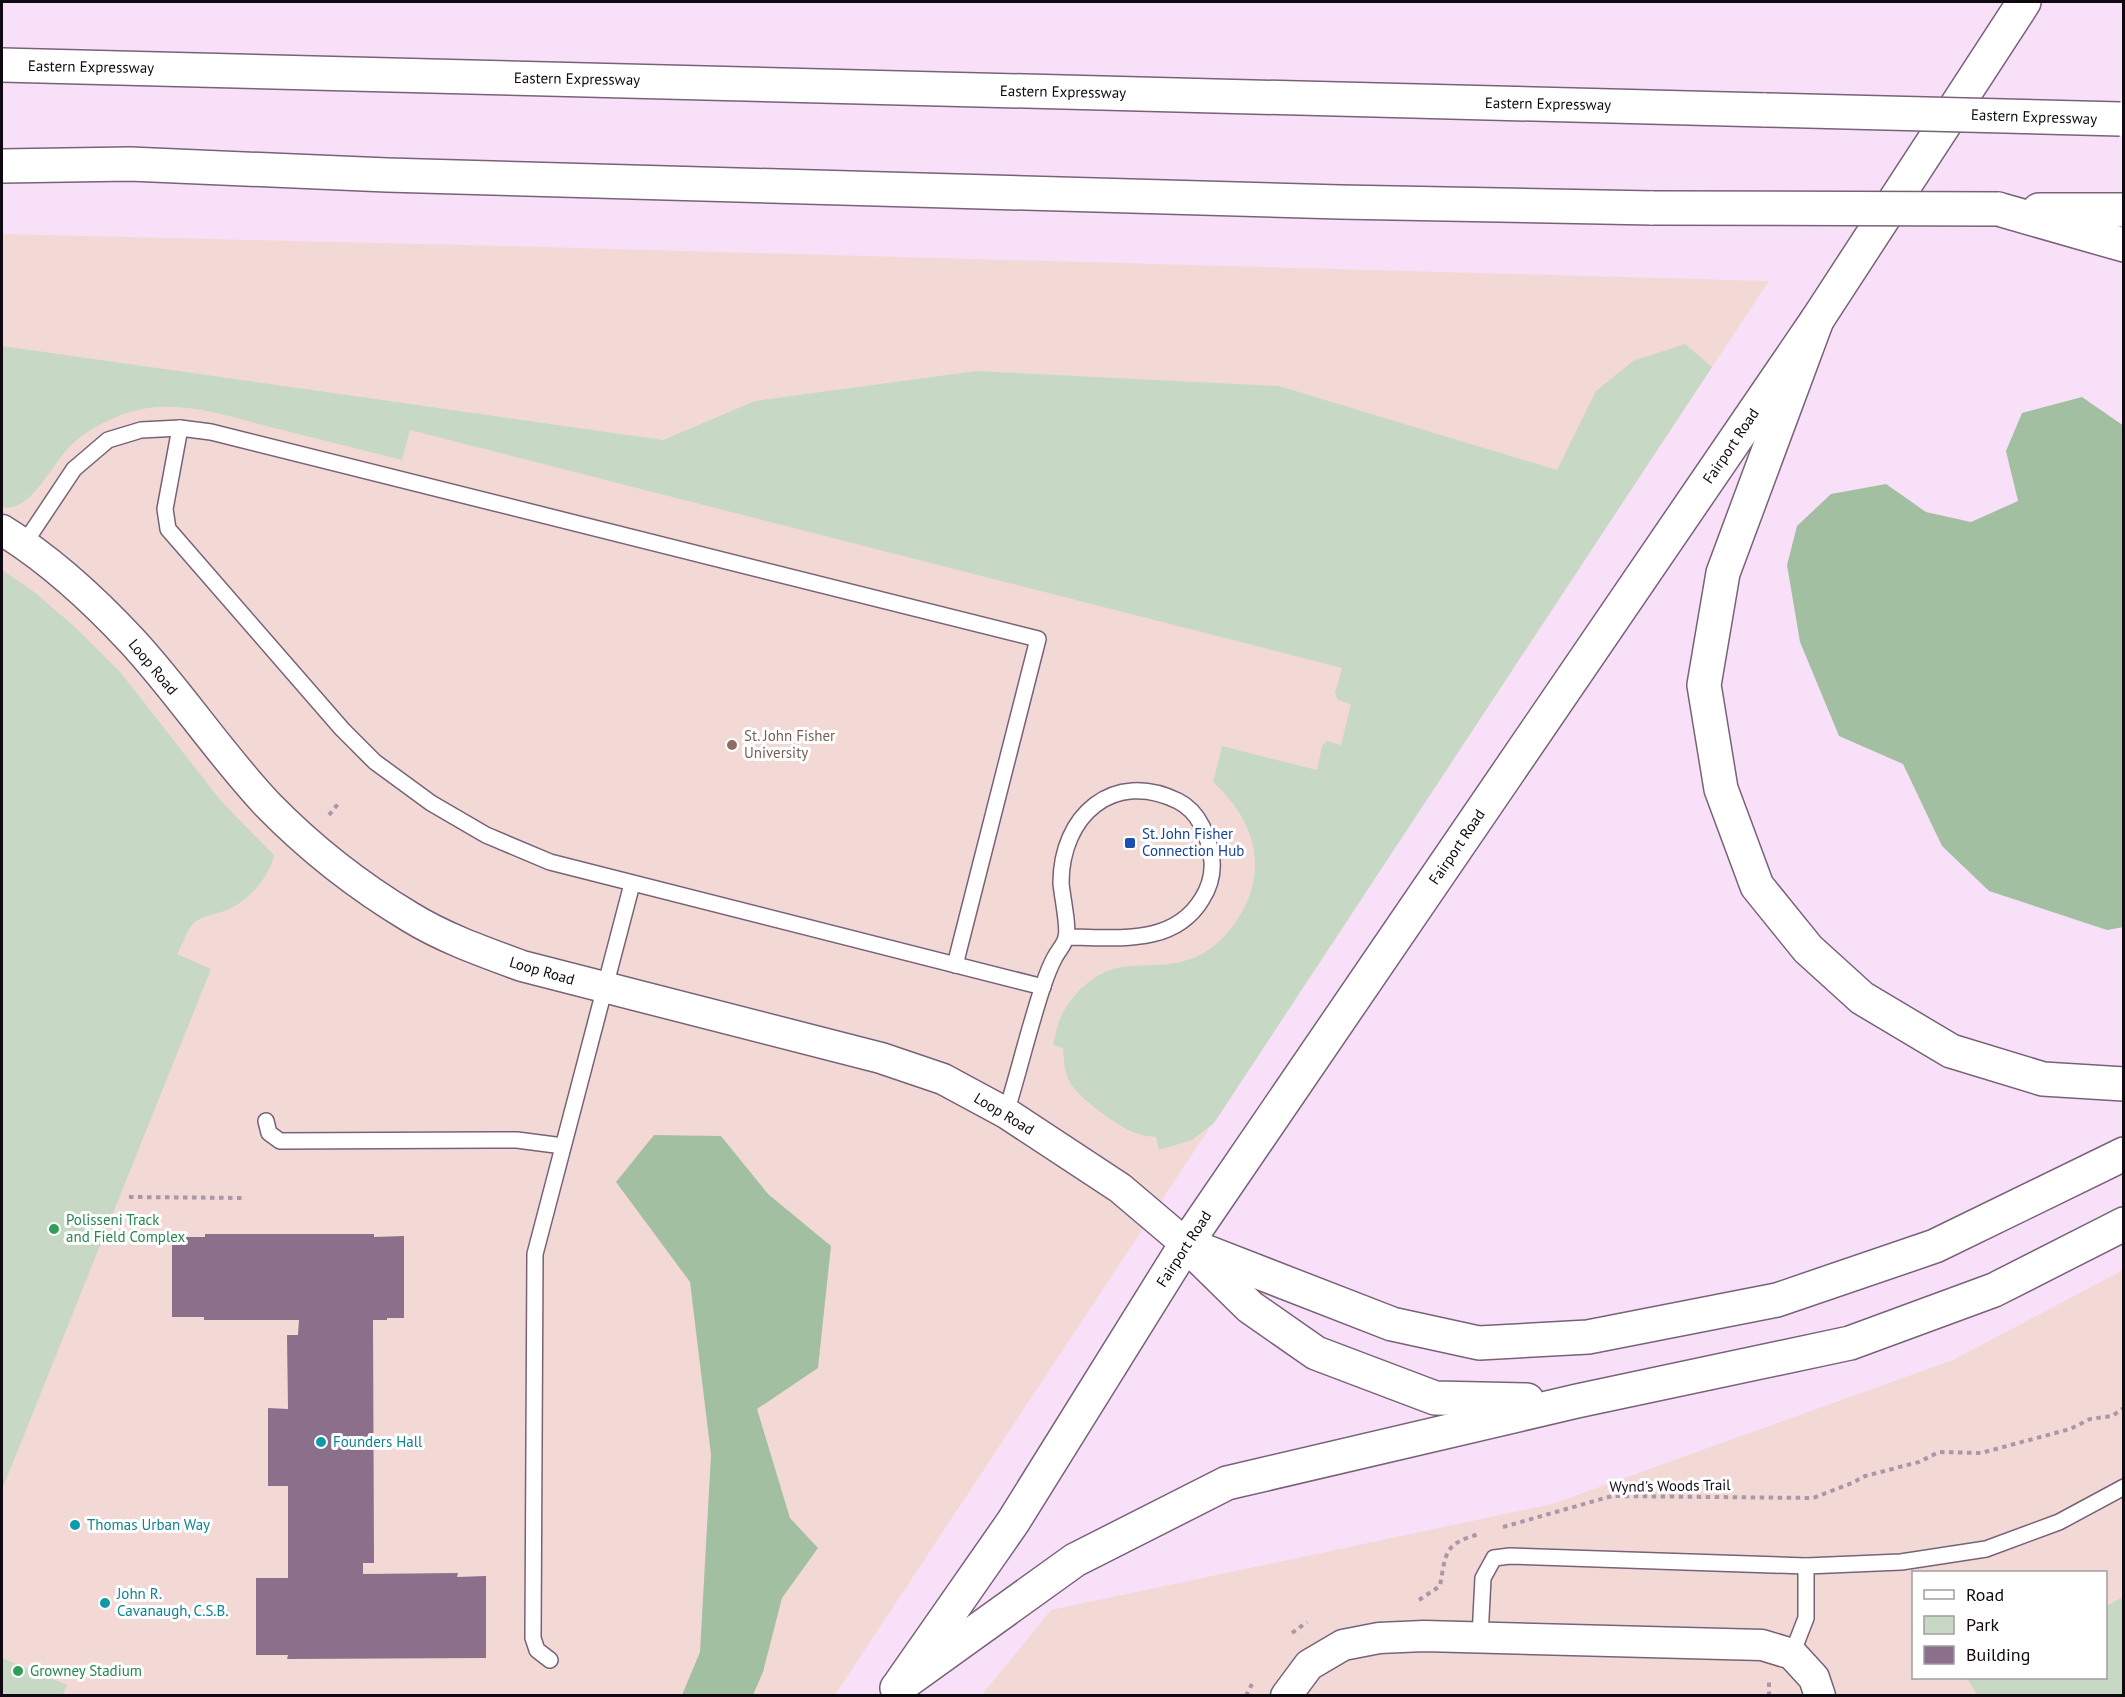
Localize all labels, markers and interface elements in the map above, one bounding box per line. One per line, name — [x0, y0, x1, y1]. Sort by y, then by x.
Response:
street label: Eastern Expressway — [28, 56, 154, 77]
street label: Eastern Expressway — [514, 68, 640, 89]
street label: Eastern Expressway — [1000, 81, 1126, 102]
street label: Eastern Expressway — [1485, 93, 1611, 114]
street label: Eastern Expressway — [1971, 105, 2097, 128]
street label: Fairport Road — [1698, 404, 1763, 487]
street label: Loop Road — [125, 635, 182, 698]
place label: St. John Fisher University — [744, 726, 835, 762]
marker: St. John Fisher University — [725, 738, 739, 752]
street label: Fairport Road — [1424, 805, 1489, 888]
place label: St. John Fisher Connection Hub — [1142, 824, 1244, 860]
marker: St. John Fisher Connection Hub — [1123, 836, 1137, 850]
street label: Loop Road — [507, 952, 577, 989]
street label: Loop Road — [971, 1088, 1038, 1139]
street label: Fairport Road — [1152, 1207, 1215, 1290]
place label: Polisseni Track and Field Complex — [66, 1210, 186, 1246]
marker: Polisseni Track and Field Complex — [47, 1222, 61, 1236]
place label: Founders Hall — [333, 1432, 423, 1451]
marker: Founders Hall — [314, 1435, 328, 1449]
street label: Wynd's Woods Trail — [1609, 1475, 1731, 1496]
place label: Thomas Urban Way — [87, 1515, 210, 1534]
marker: Thomas Urban Way — [68, 1518, 82, 1532]
legend — [1912, 1571, 2107, 1679]
text: Road — [1966, 1583, 2004, 1606]
place label: John R. Cavanaugh, C.S.B. — [116, 1584, 229, 1620]
marker: John R. Cavanaugh, C.S.B. — [98, 1596, 112, 1610]
text: Park — [1966, 1613, 1999, 1636]
text: Building — [1966, 1643, 2030, 1666]
place label: Growney Stadium — [30, 1661, 142, 1680]
marker: Growney Stadium — [11, 1664, 25, 1678]

